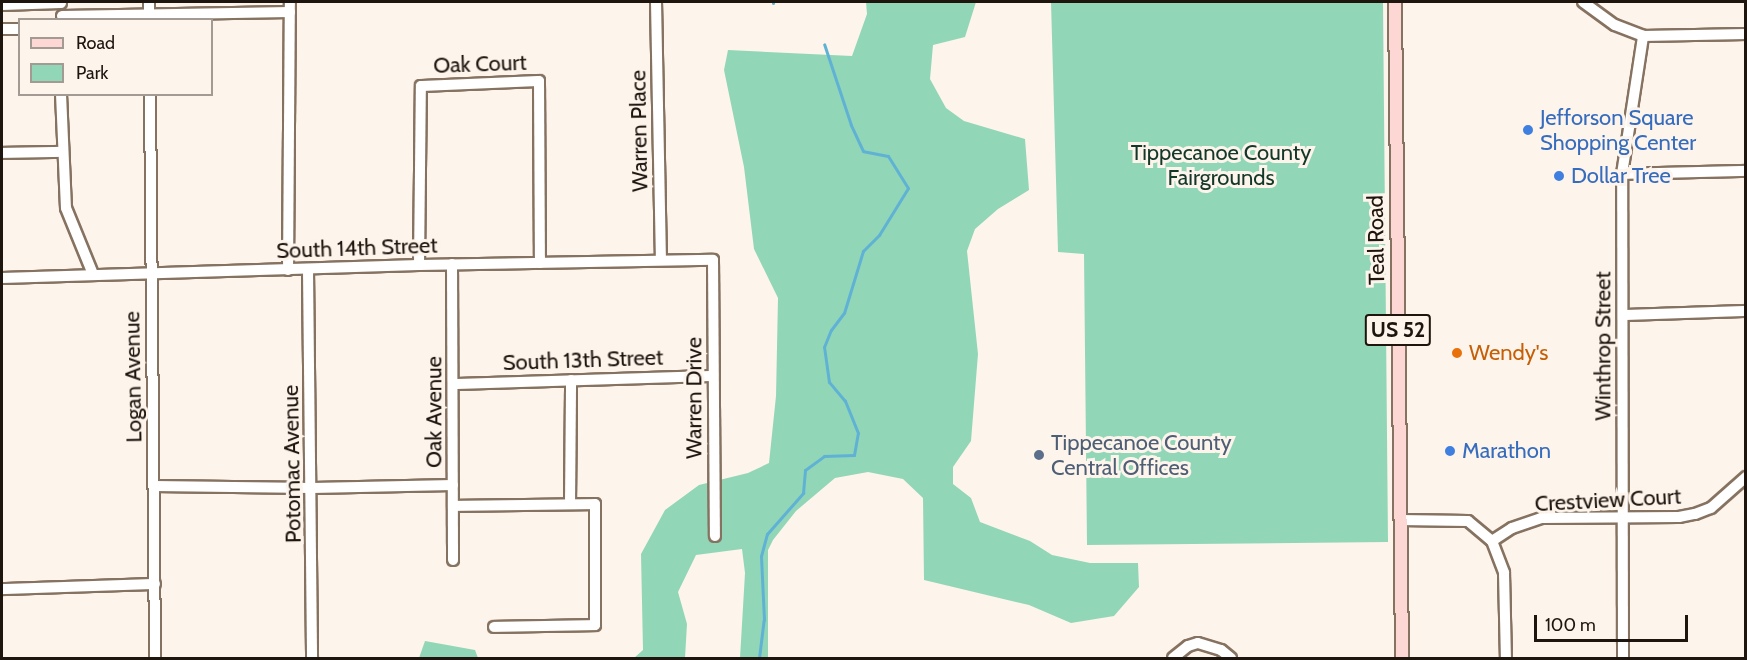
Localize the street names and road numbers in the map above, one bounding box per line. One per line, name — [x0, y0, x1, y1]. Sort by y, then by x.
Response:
street label: Oak Court — [433, 49, 527, 79]
street label: Warren Place — [625, 70, 653, 192]
street label: Teal Road — [1362, 195, 1390, 285]
street label: South 14th Street — [276, 232, 438, 264]
street label: Winthrop Street — [1590, 271, 1616, 421]
street label: Logan Avenue — [119, 311, 147, 443]
road number: US 52 — [1364, 312, 1432, 348]
street label: Warren Drive — [681, 337, 707, 459]
street label: South 13th Street — [502, 344, 664, 376]
street label: Oak Avenue — [421, 356, 447, 468]
street label: Potomac Avenue — [277, 385, 307, 543]
street label: Crestview Court — [1534, 483, 1682, 517]

